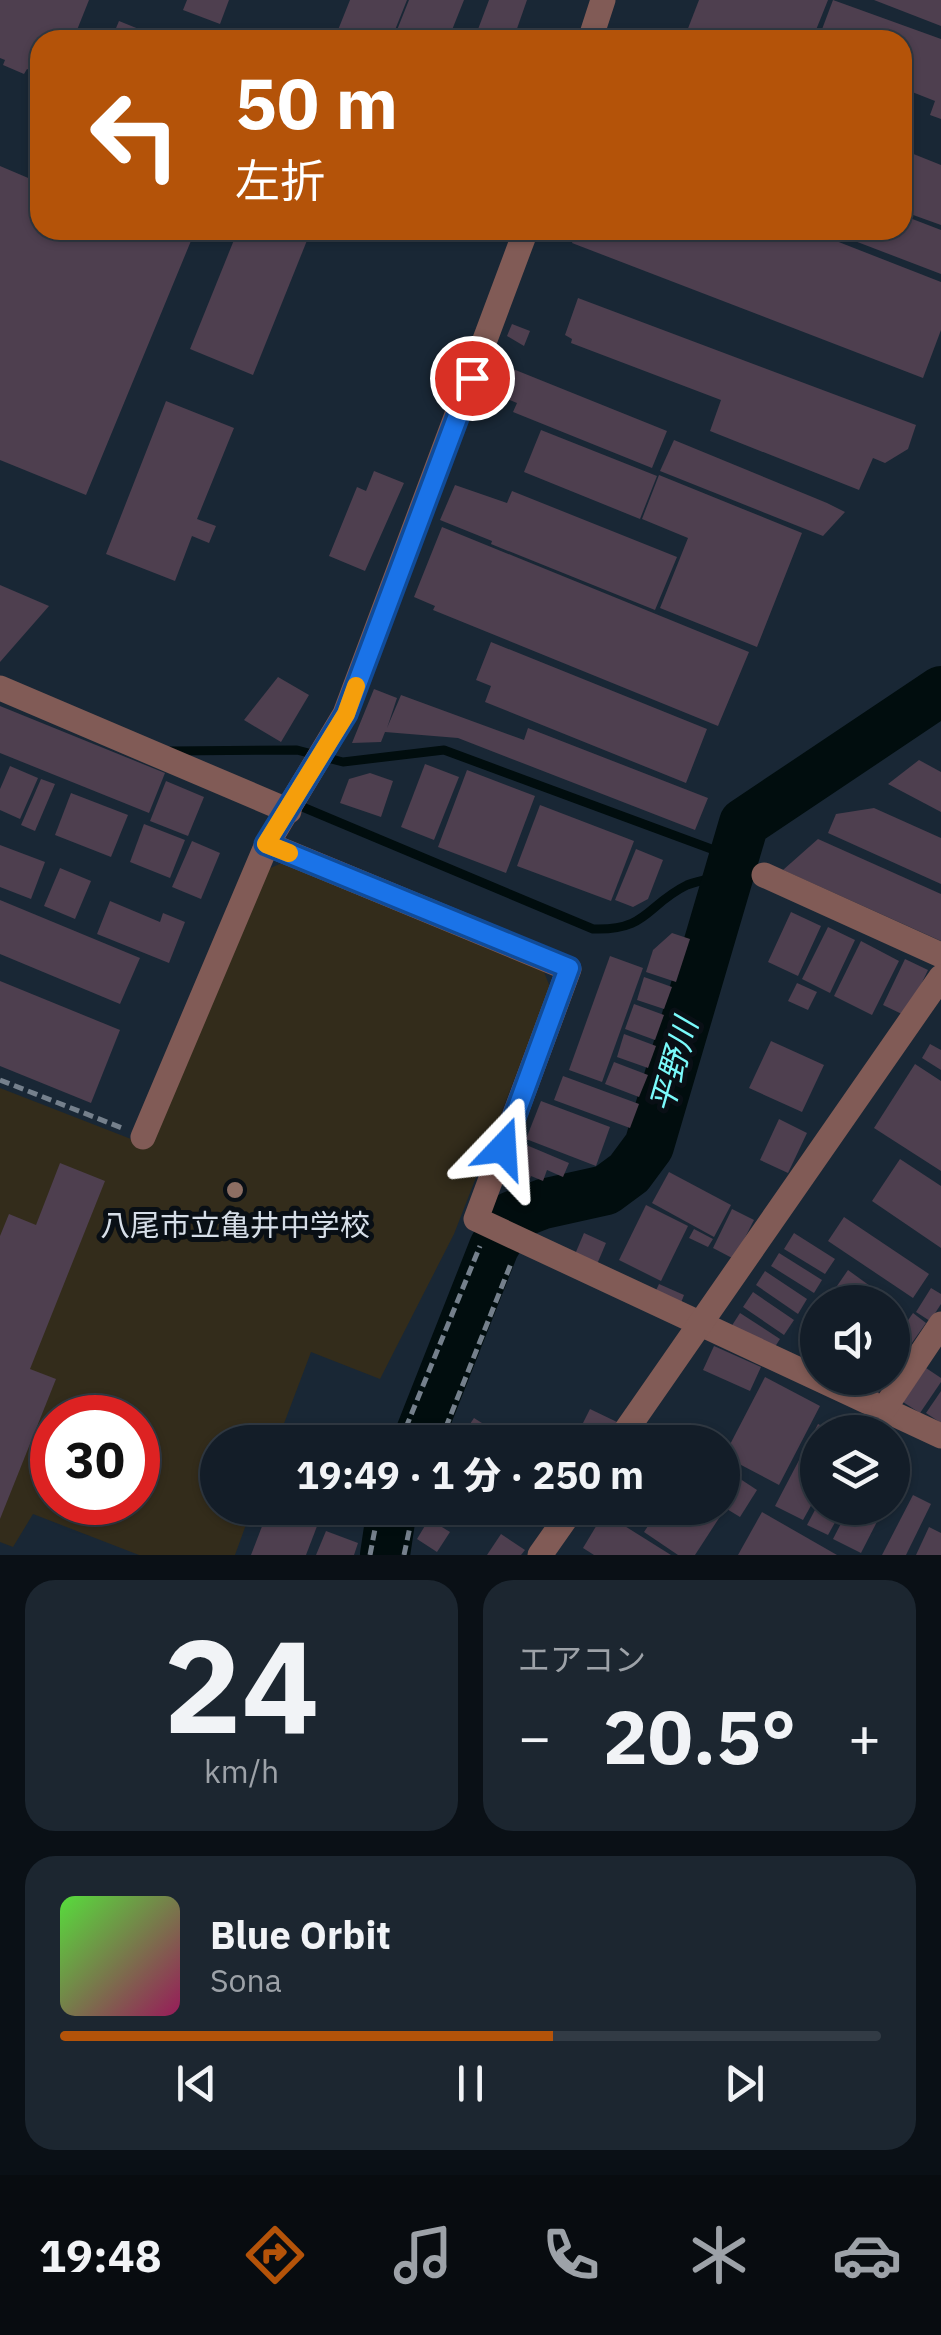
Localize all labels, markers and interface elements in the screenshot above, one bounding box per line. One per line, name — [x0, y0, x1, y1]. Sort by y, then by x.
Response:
text: 50 m — [235, 57, 398, 148]
icon: left — [70, 70, 200, 200]
text: 左折 — [235, 151, 325, 209]
pin — [430, 336, 515, 421]
icon: arrive — [445, 351, 500, 406]
water label: 平野川 — [640, 1010, 707, 1117]
position arrow — [451, 1096, 555, 1200]
marker: 八尾市立亀井中学校 — [224, 1179, 246, 1201]
place label: 八尾市立亀井中学校 — [100, 1205, 370, 1244]
map controls — [800, 1285, 910, 1525]
button: sound — [800, 1285, 910, 1395]
speed limit sign: 30 — [30, 1395, 160, 1525]
button: layers — [800, 1415, 910, 1525]
text: 19:49 · 1 分 · 250 m — [296, 1450, 644, 1499]
text: 24 — [163, 1600, 320, 1769]
text: エアコン — [518, 1638, 646, 1680]
text: 20.5° — [603, 1687, 796, 1785]
text: − — [518, 1701, 551, 1772]
text: + — [848, 1701, 881, 1772]
text: km/h — [204, 1750, 279, 1792]
text: Blue Orbit — [210, 1910, 391, 1959]
text: Sona — [210, 1959, 282, 2001]
icon: previous — [169, 2056, 224, 2111]
icon: pause — [443, 2056, 498, 2111]
icon: next — [717, 2056, 772, 2111]
icon: directions — [240, 2220, 310, 2290]
icon: music — [388, 2220, 458, 2290]
icon: phone — [536, 2220, 606, 2290]
icon: climate — [684, 2220, 754, 2290]
icon: car — [832, 2220, 902, 2290]
text: 19:48 — [39, 2226, 162, 2284]

